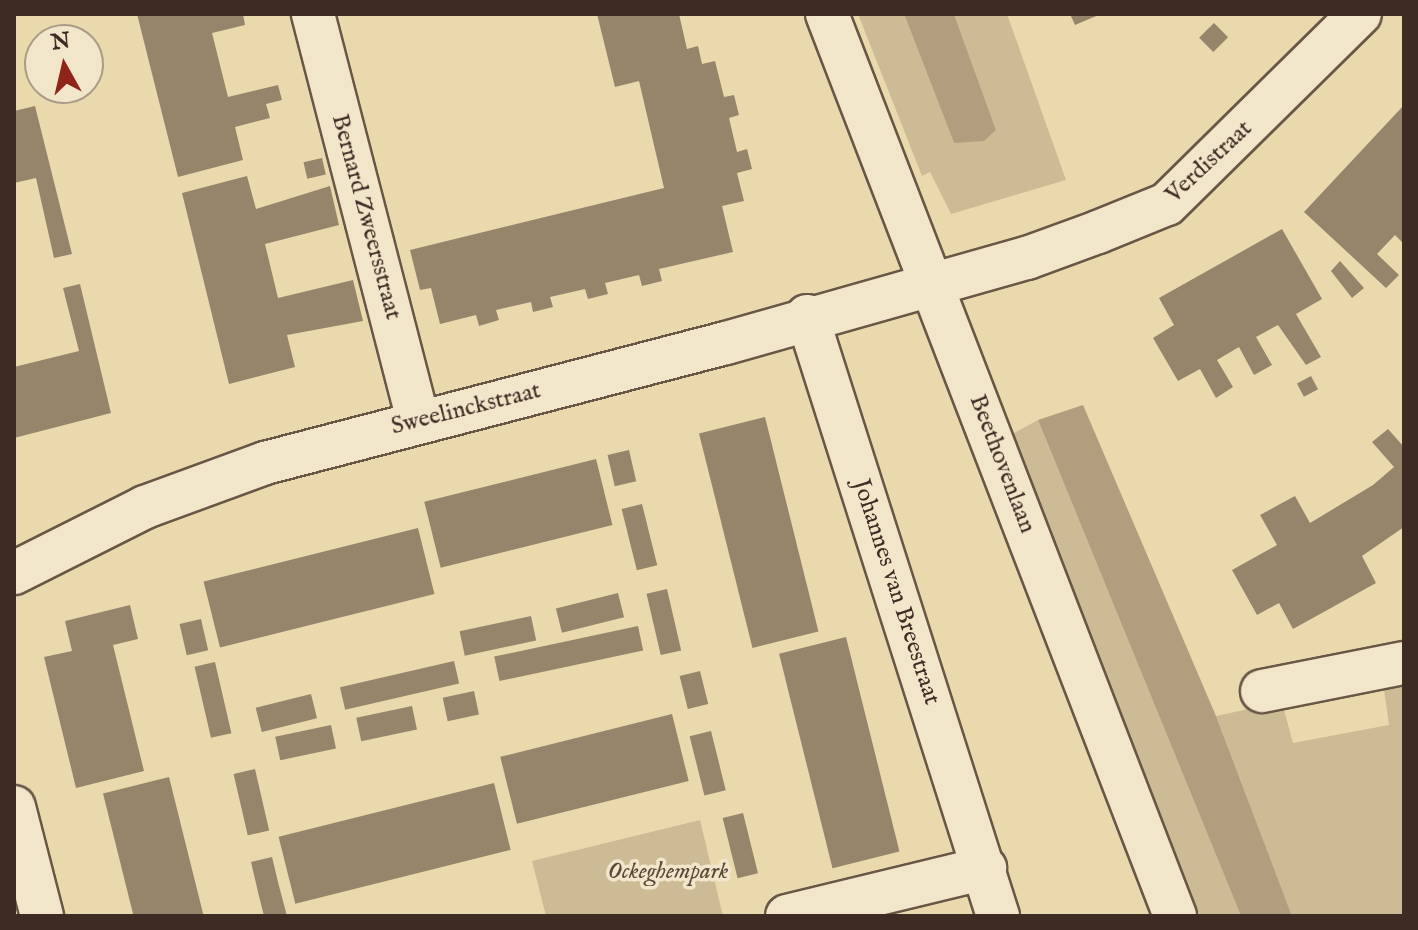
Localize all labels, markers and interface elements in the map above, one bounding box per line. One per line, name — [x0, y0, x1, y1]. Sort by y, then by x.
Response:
north arrow — [24, 24, 104, 104]
text: N — [50, 27, 72, 57]
street label: Bernard Zweersstraat — [325, 111, 407, 323]
street label: Verdistraat — [1160, 115, 1258, 209]
street label: Sweelinckstraat — [388, 377, 544, 441]
street label: Beethovenlaan — [962, 391, 1042, 537]
street label: Johannes van Breestraat — [846, 476, 946, 708]
park label: Ockeghempark — [608, 858, 728, 886]

